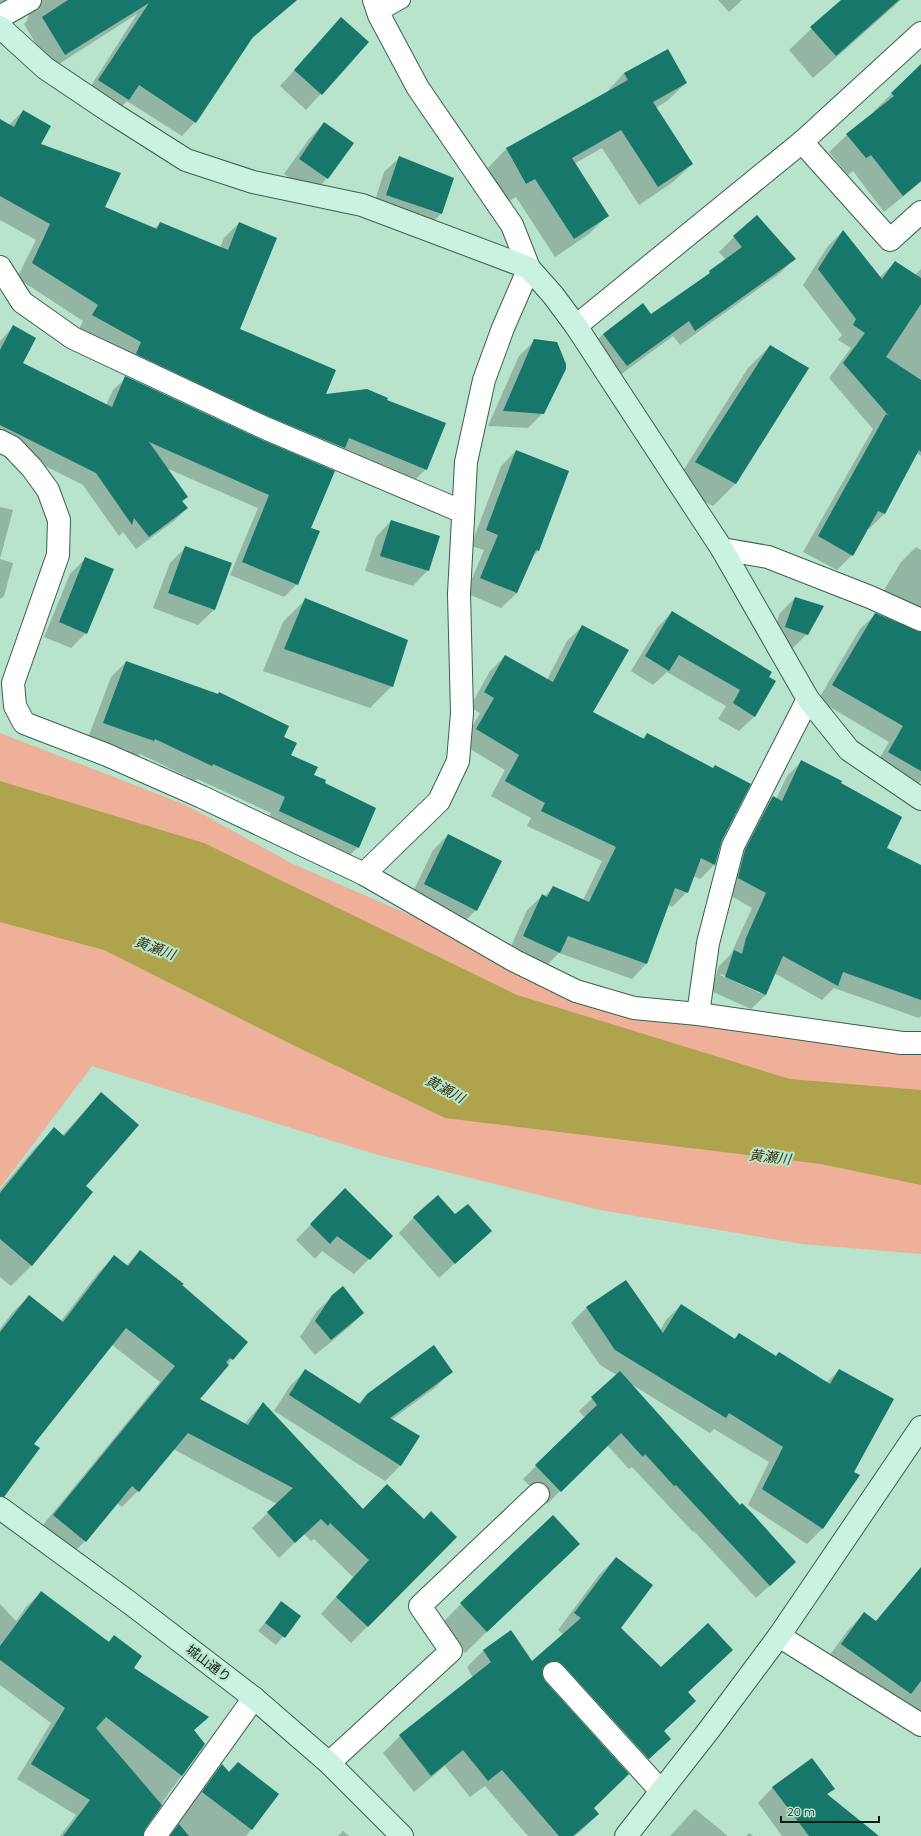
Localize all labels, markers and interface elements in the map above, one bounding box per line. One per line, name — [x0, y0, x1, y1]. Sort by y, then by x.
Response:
water label: 黄瀬川 — [132, 932, 180, 964]
water label: 黄瀬川 — [422, 1071, 469, 1108]
water label: 黄瀬川 — [748, 1146, 794, 1169]
street label: 城山通り — [183, 1641, 235, 1685]
scale bar — [781, 1798, 879, 1824]
text: 20 m — [787, 1804, 815, 1819]

